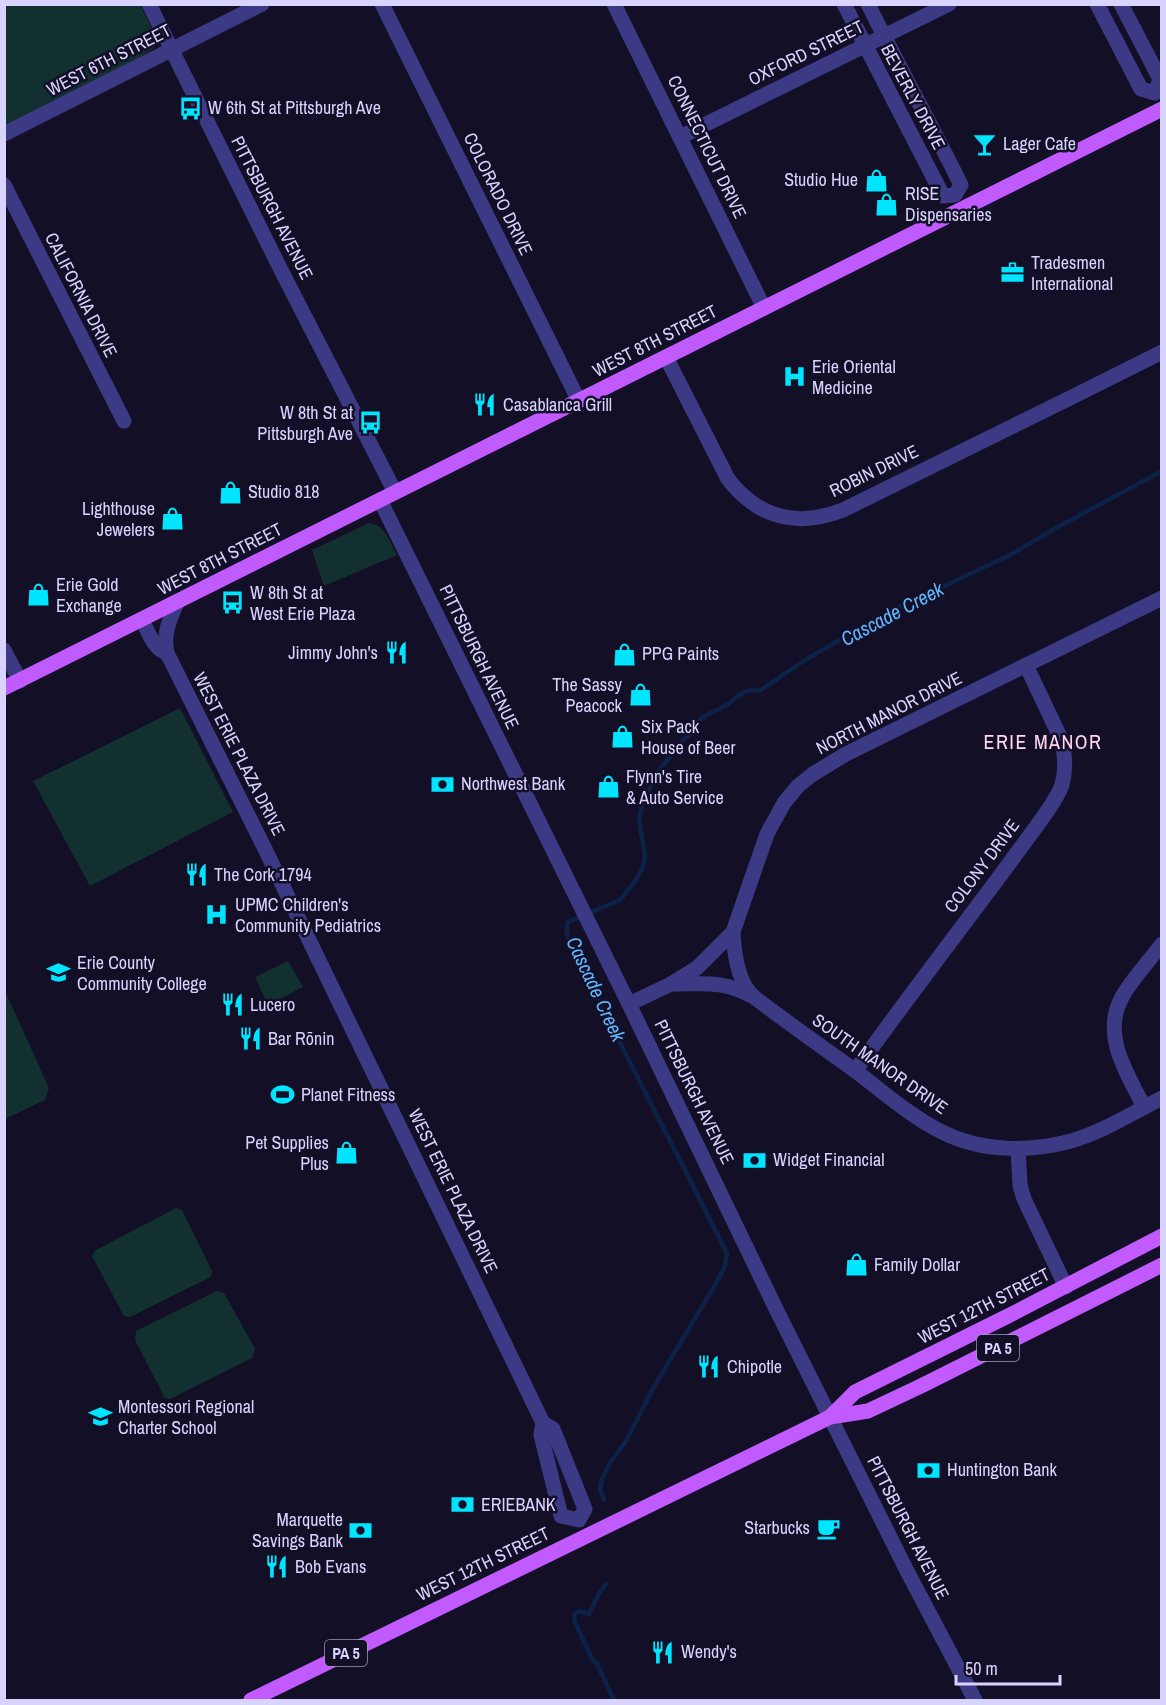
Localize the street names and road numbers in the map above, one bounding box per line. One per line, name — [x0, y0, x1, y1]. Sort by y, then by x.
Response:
street label: OXFORD STREET — [744, 14, 868, 91]
street label: WEST 6TH STREET — [42, 17, 175, 102]
street label: BEVERLY DRIVE — [875, 40, 952, 154]
street label: CONNECTICUT DRIVE — [662, 71, 753, 223]
street label: COLORADO DRIVE — [458, 128, 539, 259]
street label: PITTSBURGH AVENUE — [225, 132, 319, 284]
street label: CALIFORNIA DRIVE — [39, 228, 124, 361]
street label: WEST 8TH STREET — [588, 298, 721, 383]
street label: ROBIN DRIVE — [825, 438, 922, 503]
street label: WEST 8TH STREET — [153, 516, 286, 601]
street label: PITTSBURGH AVENUE — [434, 580, 525, 733]
street label: NORTH MANOR DRIVE — [812, 665, 966, 760]
street label: WEST ERIE PLAZA DRIVE — [187, 668, 291, 840]
street label: COLONY DRIVE — [938, 814, 1025, 918]
street label: SOUTH MANOR DRIVE — [808, 1007, 953, 1120]
street label: PITTSBURGH AVENUE — [649, 1015, 740, 1168]
street label: WEST ERIE PLAZA DRIVE — [403, 1104, 504, 1277]
street label: WEST 12TH STREET — [914, 1262, 1054, 1350]
road number: PA 5 — [977, 1335, 1019, 1361]
street label: PITTSBURGH AVENUE — [861, 1452, 955, 1604]
street label: WEST 12TH STREET — [412, 1521, 553, 1607]
road number: PA 5 — [325, 1640, 367, 1666]

